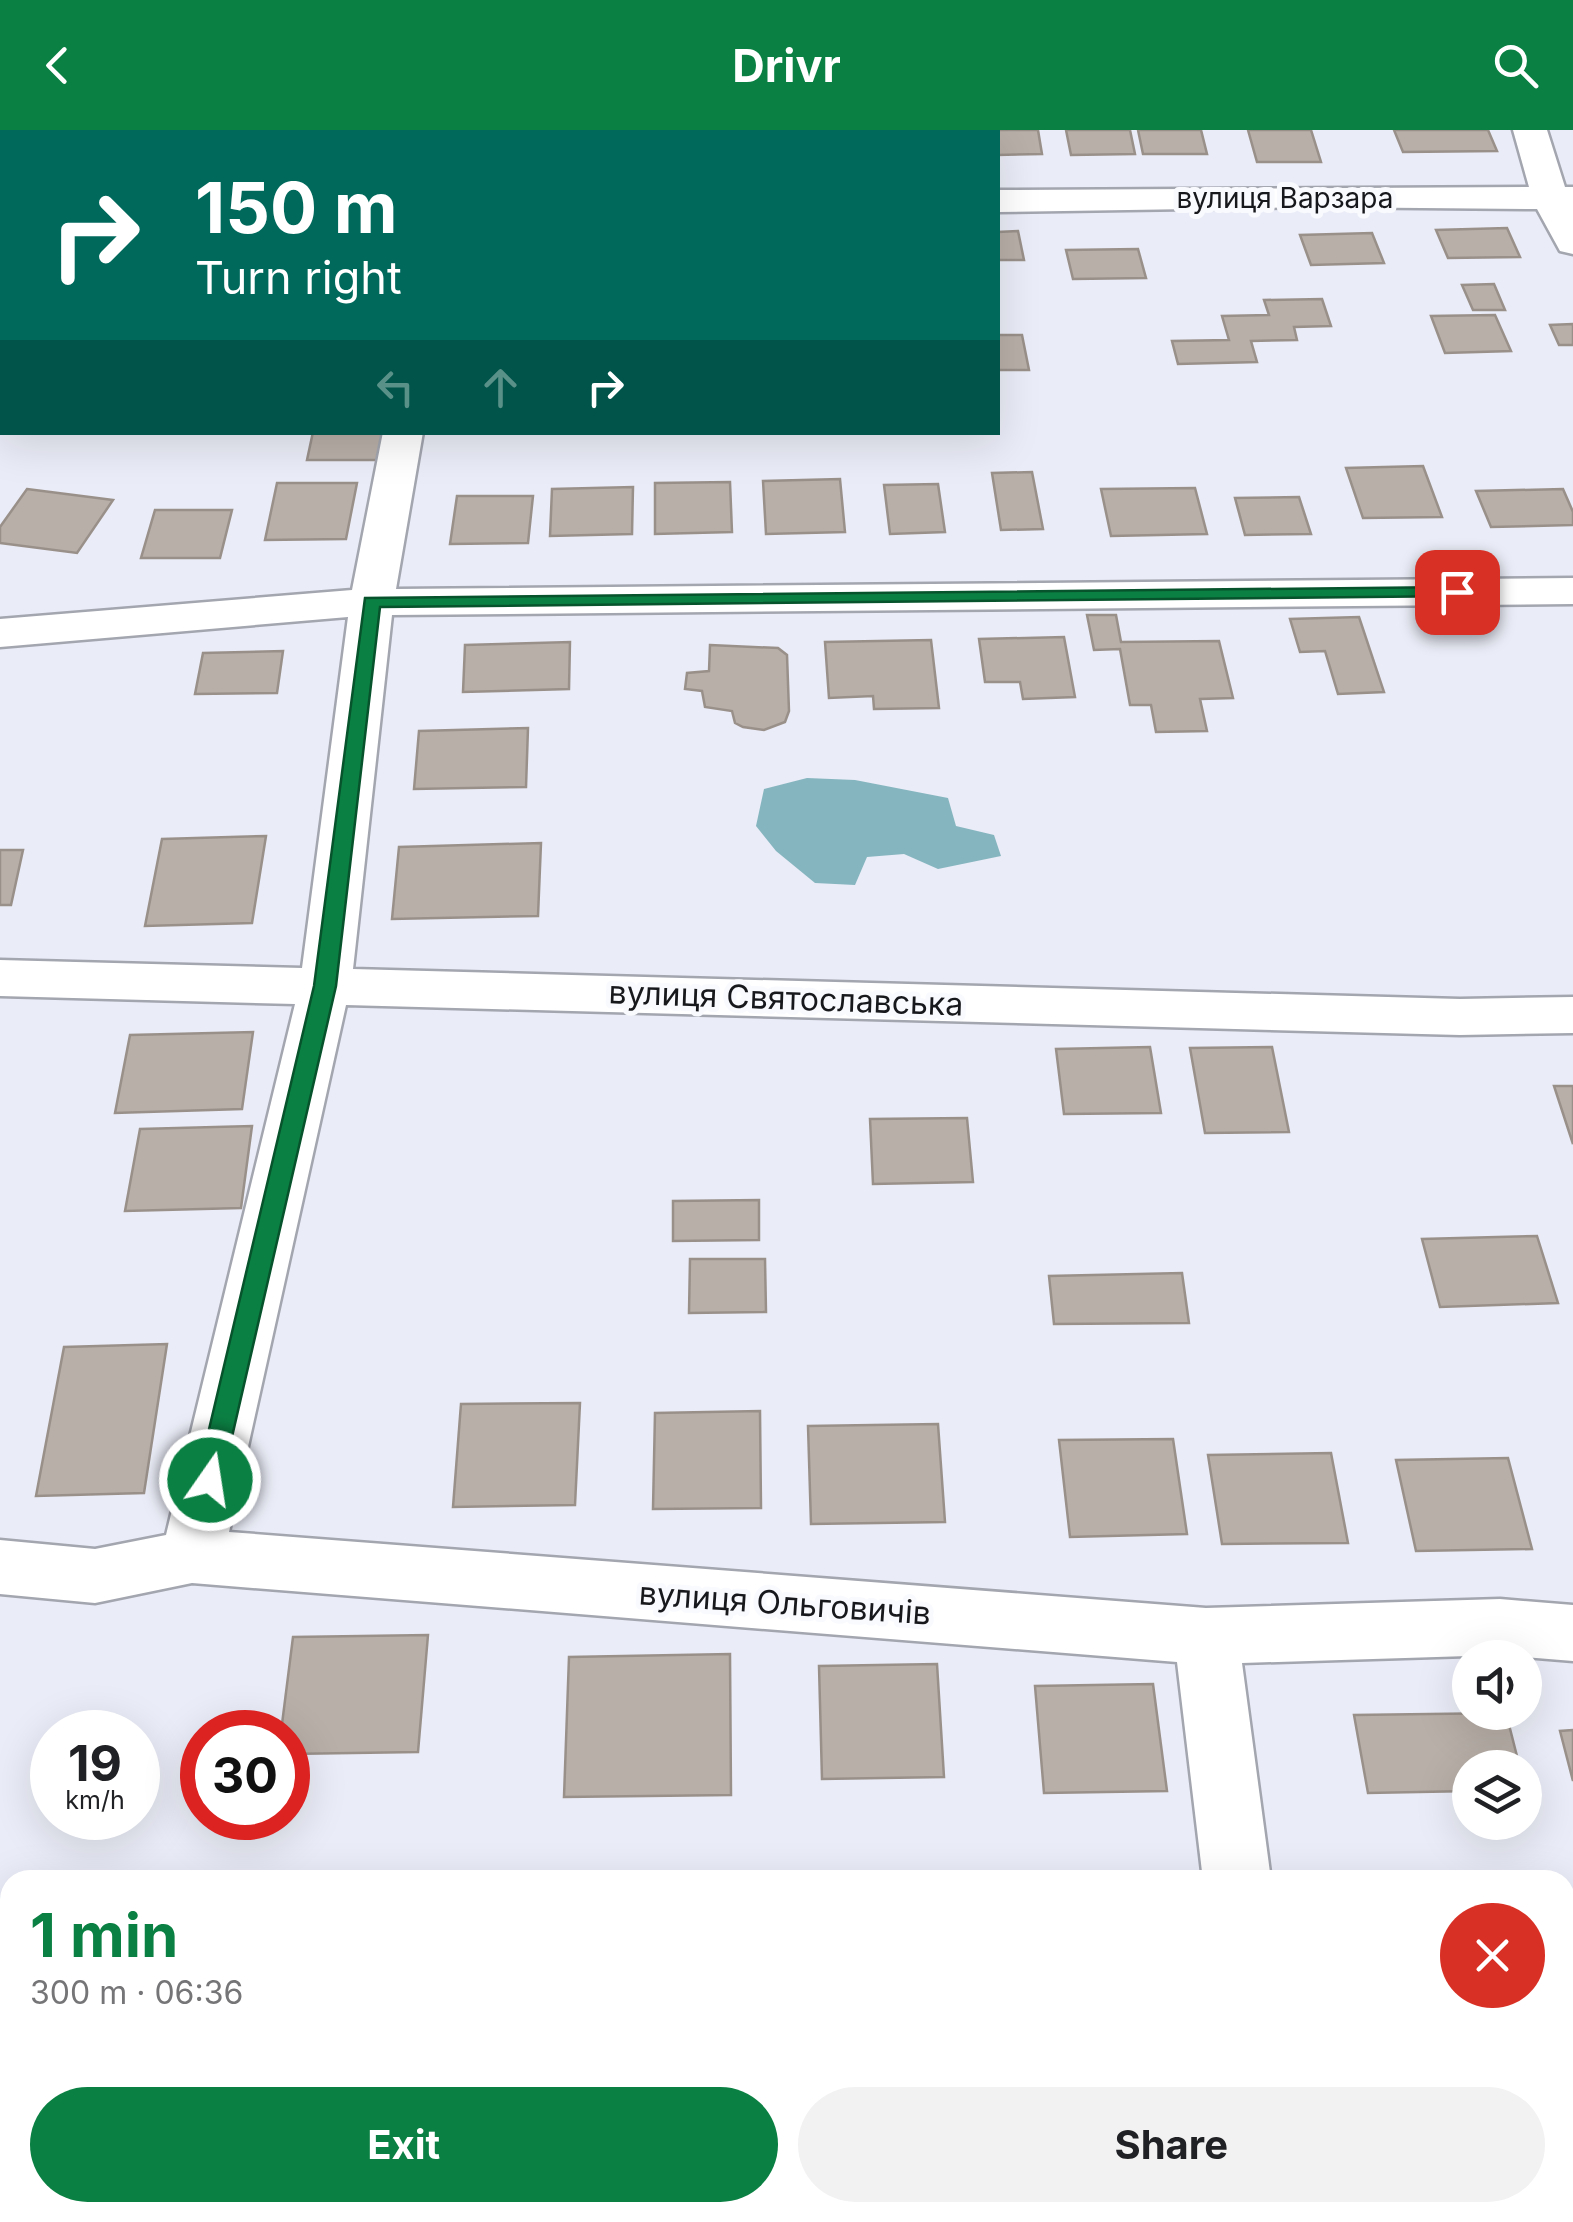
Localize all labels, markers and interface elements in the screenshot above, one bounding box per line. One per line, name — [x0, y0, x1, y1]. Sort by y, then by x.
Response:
icon: back — [30, 38, 85, 93]
text: Drivr — [732, 38, 841, 93]
icon: search — [1488, 38, 1543, 93]
text: 150 m — [195, 165, 398, 250]
icon: right — [30, 170, 160, 300]
street label: вулиця Варзара — [1177, 181, 1393, 215]
text: Turn right — [195, 250, 402, 305]
icon: left — [368, 360, 423, 415]
icon: ahead — [473, 360, 528, 415]
icon: right — [578, 360, 633, 415]
pin — [1415, 550, 1500, 635]
icon: arrive — [1430, 565, 1485, 620]
street label: вулиця Святославська — [608, 972, 964, 1024]
position arrow — [158, 1428, 262, 1532]
street label: вулиця Ольговичів — [638, 1573, 932, 1633]
map controls — [1452, 1640, 1542, 1840]
button: sound — [1452, 1640, 1542, 1730]
speed limit sign: 30 — [180, 1710, 310, 1840]
text: 19 — [68, 1733, 122, 1793]
button: layers — [1452, 1750, 1542, 1840]
text: km/h — [65, 1785, 125, 1815]
text: 1 min — [30, 1899, 178, 1971]
button: close — [1440, 1903, 1545, 2008]
text: 300 m · 06:36 — [30, 1973, 243, 2012]
button: Exit — [30, 2087, 778, 2202]
button: Share — [798, 2087, 1545, 2202]

